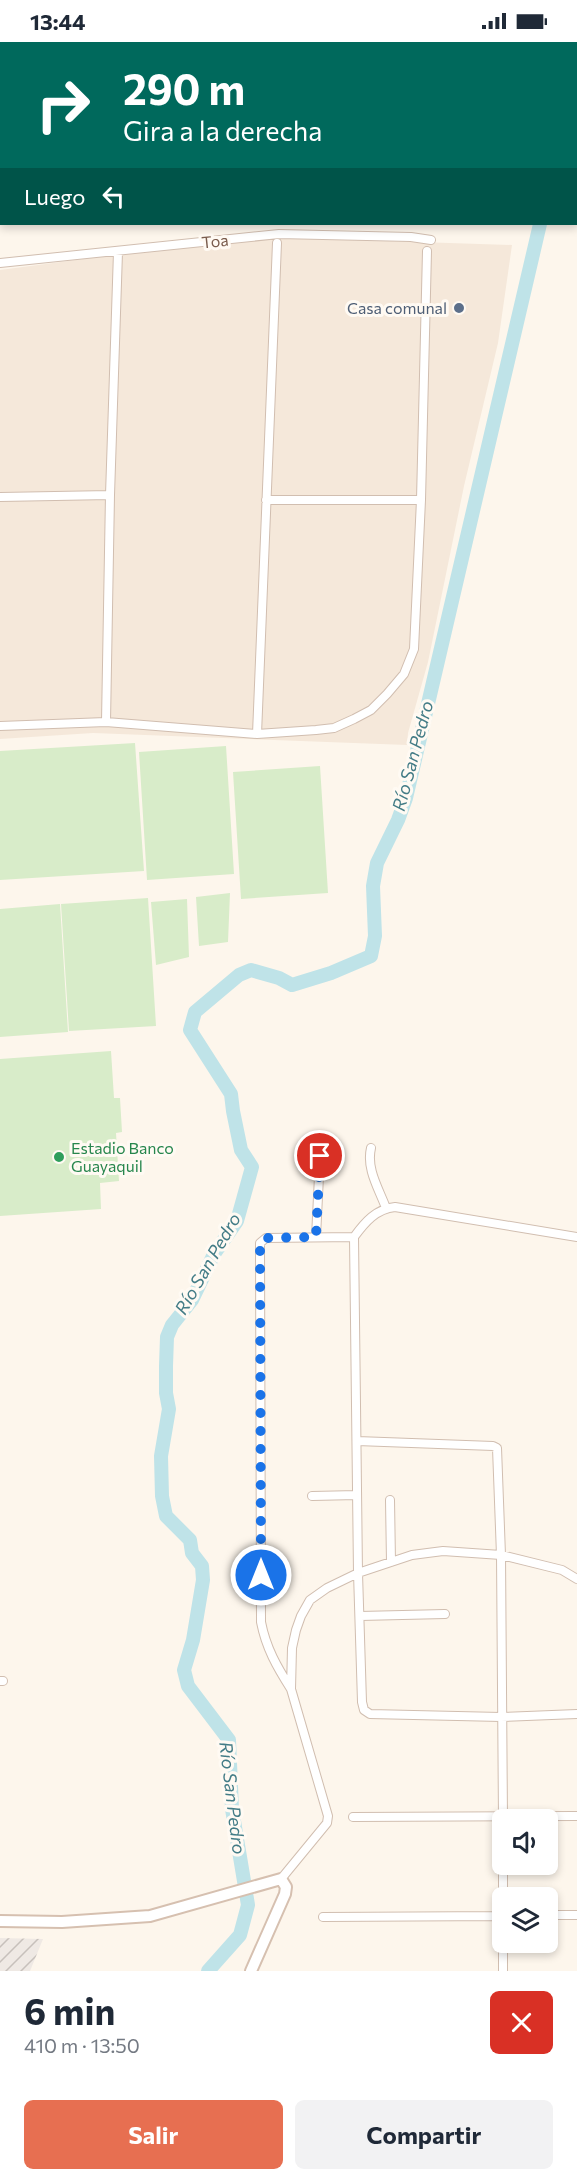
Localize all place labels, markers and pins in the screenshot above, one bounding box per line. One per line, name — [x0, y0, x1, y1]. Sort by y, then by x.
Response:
place label: Casa comunal — [347, 298, 447, 317]
marker: Casa comunal — [452, 301, 466, 315]
pin — [294, 1130, 345, 1181]
place label: Estadio Banco Guayaquil — [71, 1138, 174, 1175]
marker: Estadio Banco Guayaquil — [52, 1150, 66, 1164]

